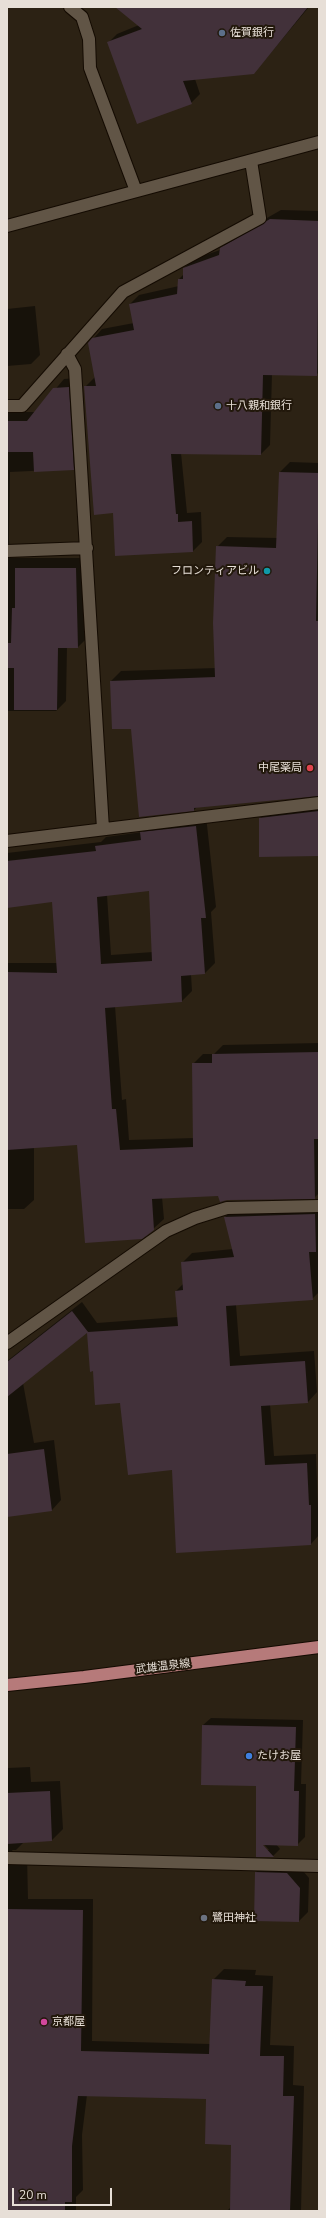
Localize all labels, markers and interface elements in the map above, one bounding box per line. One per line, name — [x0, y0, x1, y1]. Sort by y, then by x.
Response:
place label: 佐賀銀行 — [230, 26, 274, 40]
marker: 佐賀銀行 — [217, 28, 227, 38]
place label: 十八親和銀行 — [226, 399, 292, 413]
marker: 十八親和銀行 — [213, 401, 223, 411]
place label: フロンティアビル — [171, 564, 259, 578]
marker: フロンティアビル — [262, 566, 272, 576]
place label: 中尾薬局 — [258, 761, 302, 775]
marker: 中尾薬局 — [305, 763, 315, 773]
street label: 武雄温泉線 — [135, 1657, 191, 1677]
place label: たけお屋 — [257, 1749, 301, 1763]
marker: たけお屋 — [244, 1751, 254, 1761]
place label: 鷺田神社 — [212, 1911, 256, 1925]
marker: 鷺田神社 — [199, 1913, 209, 1923]
place label: 京都屋 — [52, 2015, 85, 2029]
marker: 京都屋 — [39, 2017, 49, 2027]
scale bar — [14, 2180, 114, 2206]
text: 20 m — [19, 2187, 47, 2203]

